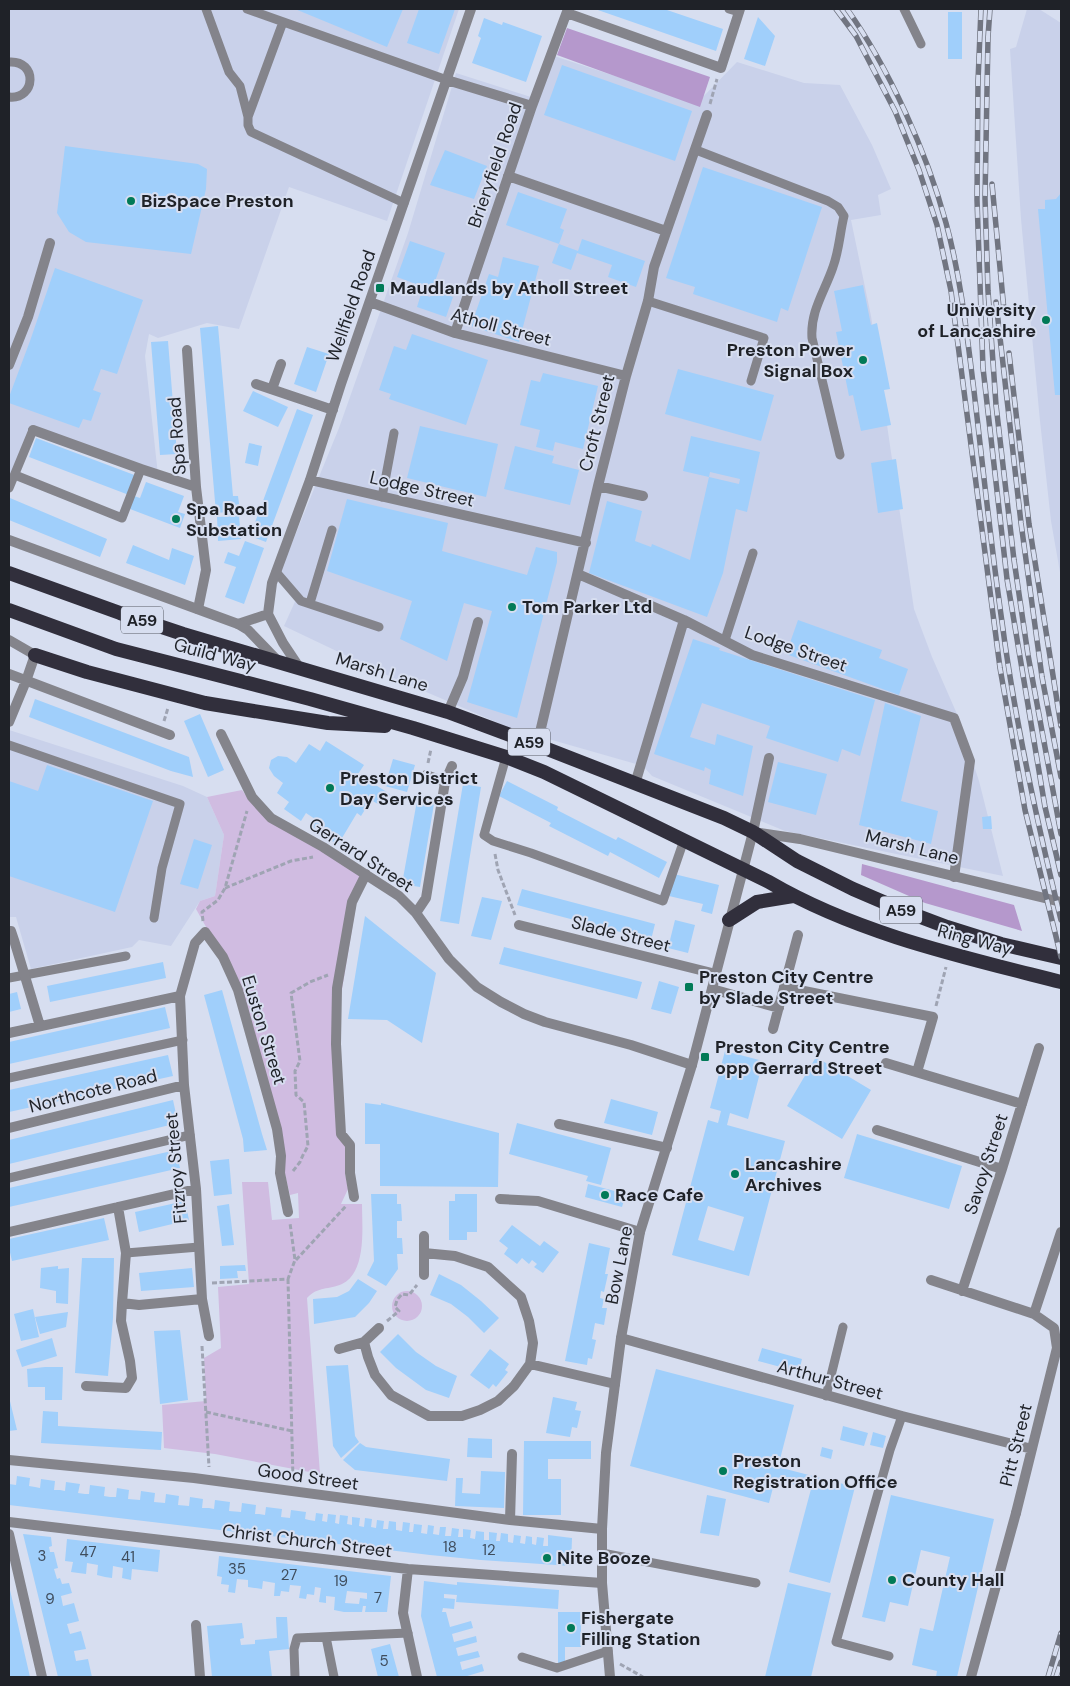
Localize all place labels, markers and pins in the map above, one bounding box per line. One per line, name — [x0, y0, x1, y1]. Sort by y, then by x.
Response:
place label: BizSpace Preston — [141, 189, 294, 213]
marker: BizSpace Preston — [125, 195, 137, 207]
place label: Maudlands by Atholl Street — [390, 276, 628, 300]
marker: Maudlands by Atholl Street — [374, 282, 386, 294]
place label: University of Lancashire — [917, 298, 1036, 343]
marker: University of Lancashire — [1040, 314, 1052, 326]
place label: Preston Power Signal Box — [727, 338, 853, 383]
marker: Preston Power Signal Box — [857, 354, 869, 366]
place label: Spa Road Substation — [186, 497, 282, 542]
marker: Spa Road Substation — [170, 513, 182, 525]
place label: Tom Parker Ltd — [522, 595, 652, 619]
marker: Tom Parker Ltd — [506, 601, 518, 613]
place label: Preston District Day Services — [340, 766, 478, 811]
marker: Preston District Day Services — [324, 782, 336, 794]
place label: Preston City Centre by Slade Street — [699, 965, 874, 1010]
marker: Preston City Centre by Slade Street — [683, 981, 695, 993]
place label: Preston City Centre opp Gerrard Street — [715, 1035, 890, 1080]
marker: Preston City Centre opp Gerrard Street — [699, 1051, 711, 1063]
place label: Lancashire Archives — [745, 1152, 842, 1197]
marker: Lancashire Archives — [729, 1168, 741, 1180]
place label: Race Cafe — [615, 1183, 704, 1207]
marker: Race Cafe — [599, 1189, 611, 1201]
place label: Preston Registration Office — [733, 1449, 898, 1494]
marker: Preston Registration Office — [717, 1465, 729, 1477]
place label: Nite Booze — [557, 1546, 651, 1570]
marker: Nite Booze — [541, 1552, 553, 1564]
place label: County Hall — [902, 1568, 1004, 1592]
marker: County Hall — [886, 1574, 898, 1586]
place label: Fishergate Filling Station — [581, 1606, 700, 1651]
marker: Fishergate Filling Station — [565, 1622, 577, 1634]

